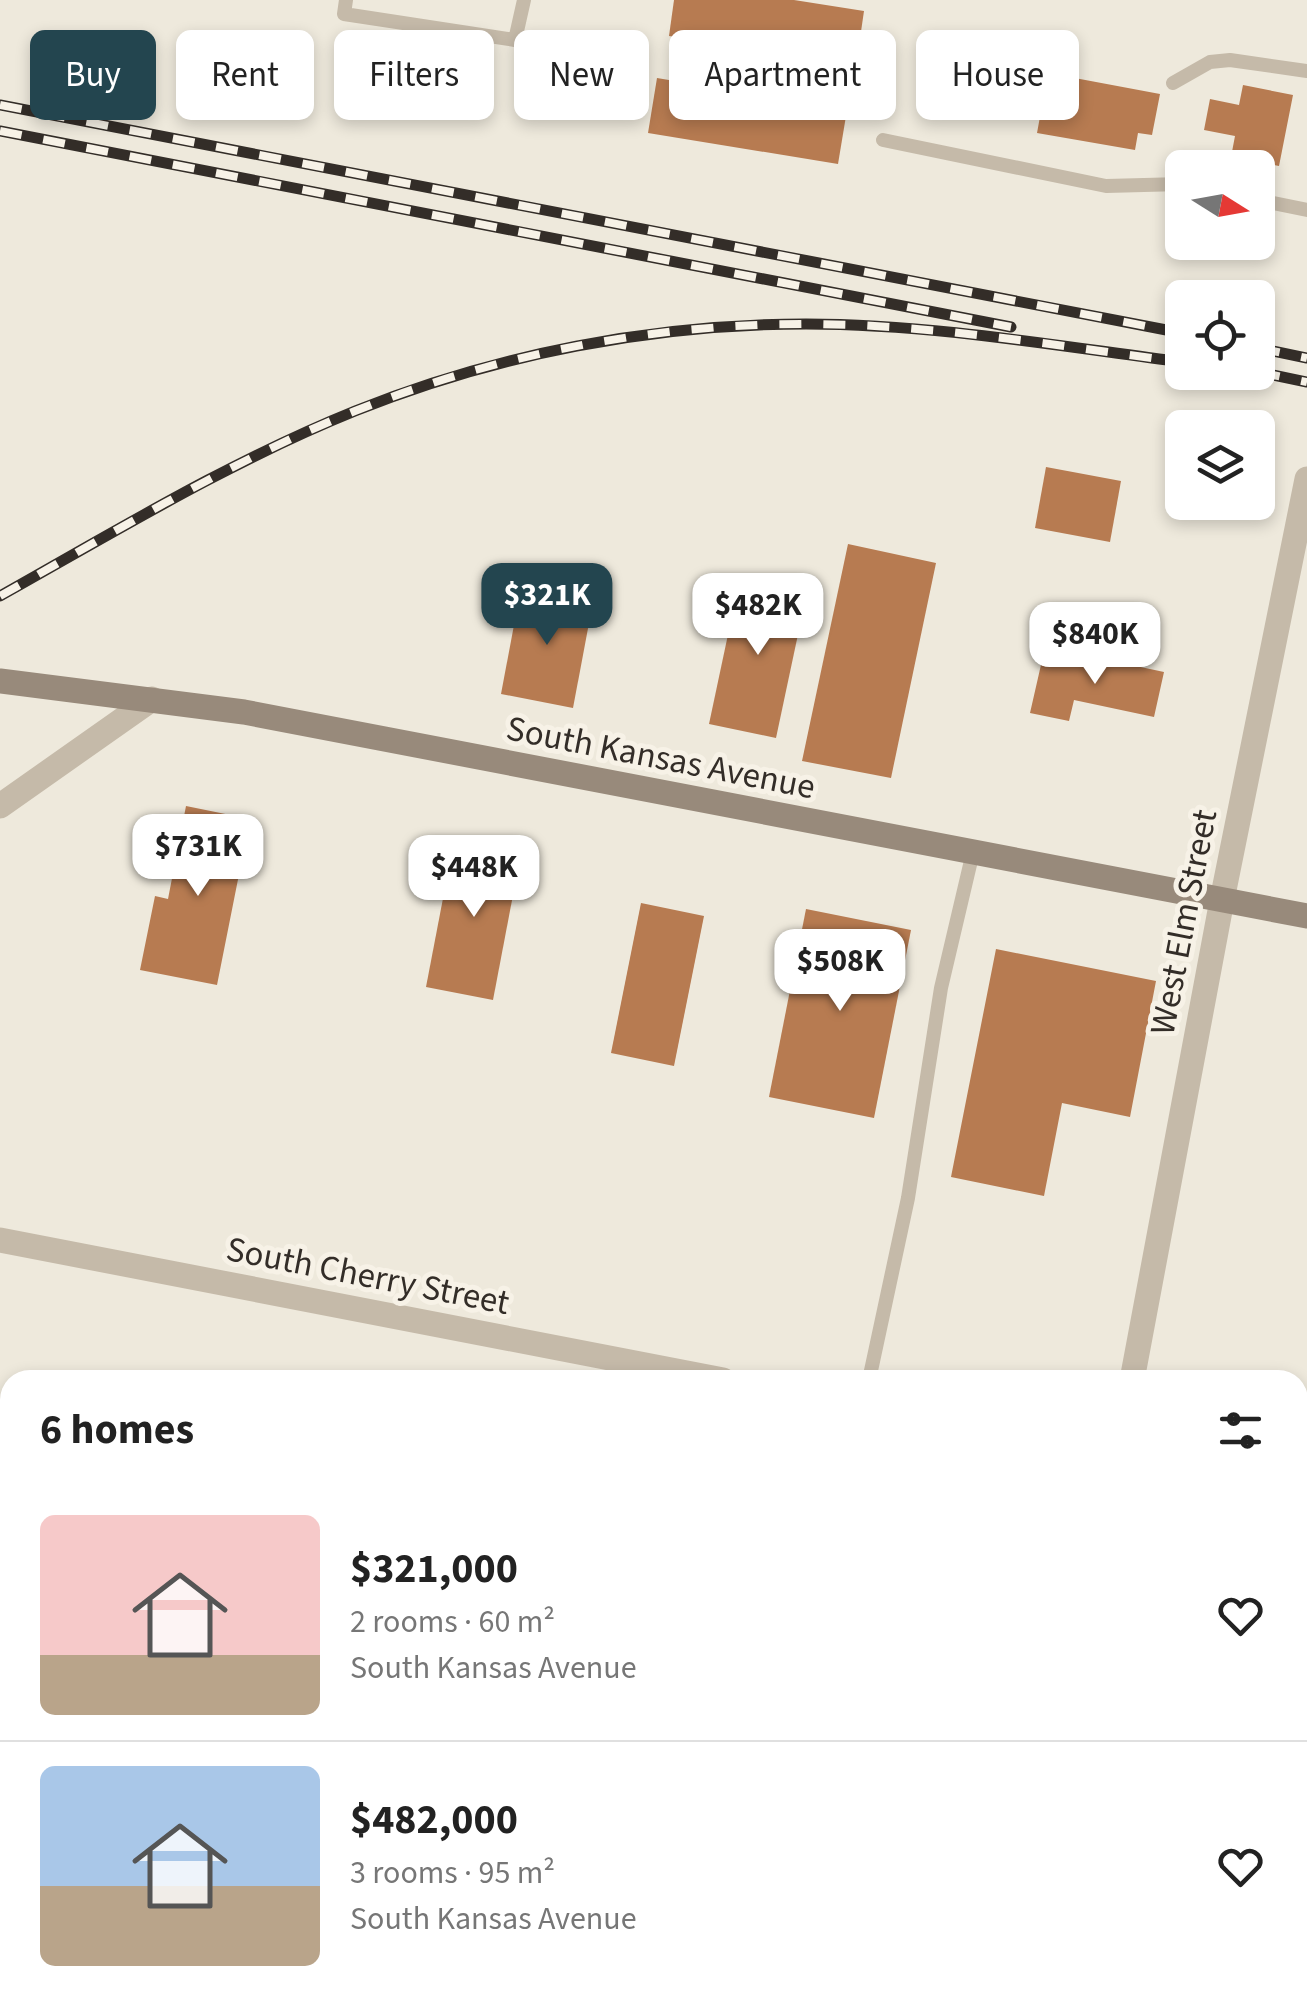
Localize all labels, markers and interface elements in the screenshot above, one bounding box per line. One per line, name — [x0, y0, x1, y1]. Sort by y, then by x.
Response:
chip: Buy — [30, 30, 156, 120]
chip: Rent — [176, 30, 314, 120]
chip: Filters — [334, 30, 494, 120]
chip: New — [514, 30, 649, 120]
chip: Apartment — [669, 30, 896, 120]
chip: House — [916, 30, 1079, 120]
north arrow — [1165, 150, 1275, 260]
map controls — [1165, 150, 1275, 520]
button: locate — [1165, 280, 1275, 390]
button: layers — [1165, 410, 1275, 520]
pin: $321K — [477, 563, 617, 648]
text: $321K — [503, 572, 591, 618]
pin: $482K — [688, 573, 828, 658]
text: $482K — [714, 582, 802, 628]
pin: $840K — [1025, 602, 1165, 687]
text: $840K — [1051, 611, 1139, 657]
street label: South Kansas Avenue — [502, 704, 819, 812]
street label: West Elm Street — [1138, 805, 1230, 1039]
pin: $731K — [128, 814, 268, 899]
text: $731K — [154, 823, 242, 869]
pin: $448K — [404, 835, 544, 920]
text: $448K — [430, 844, 518, 890]
pin: $508K — [770, 929, 910, 1014]
text: $508K — [796, 938, 884, 984]
street label: South Cherry Street — [222, 1224, 514, 1328]
text: 6 homes — [40, 1400, 194, 1460]
icon: filters — [1213, 1403, 1268, 1458]
text: $321,000 — [350, 1539, 518, 1599]
icon: home — [120, 1555, 240, 1675]
icon: heart — [1213, 1588, 1268, 1643]
text: 2 rooms · 60 m² — [350, 1599, 555, 1645]
text: South Kansas Avenue — [350, 1645, 637, 1691]
text: $482,000 — [350, 1790, 518, 1850]
icon: home — [120, 1806, 240, 1926]
icon: heart — [1213, 1839, 1268, 1894]
text: 3 rooms · 95 m² — [350, 1850, 555, 1896]
text: South Kansas Avenue — [350, 1896, 637, 1942]

